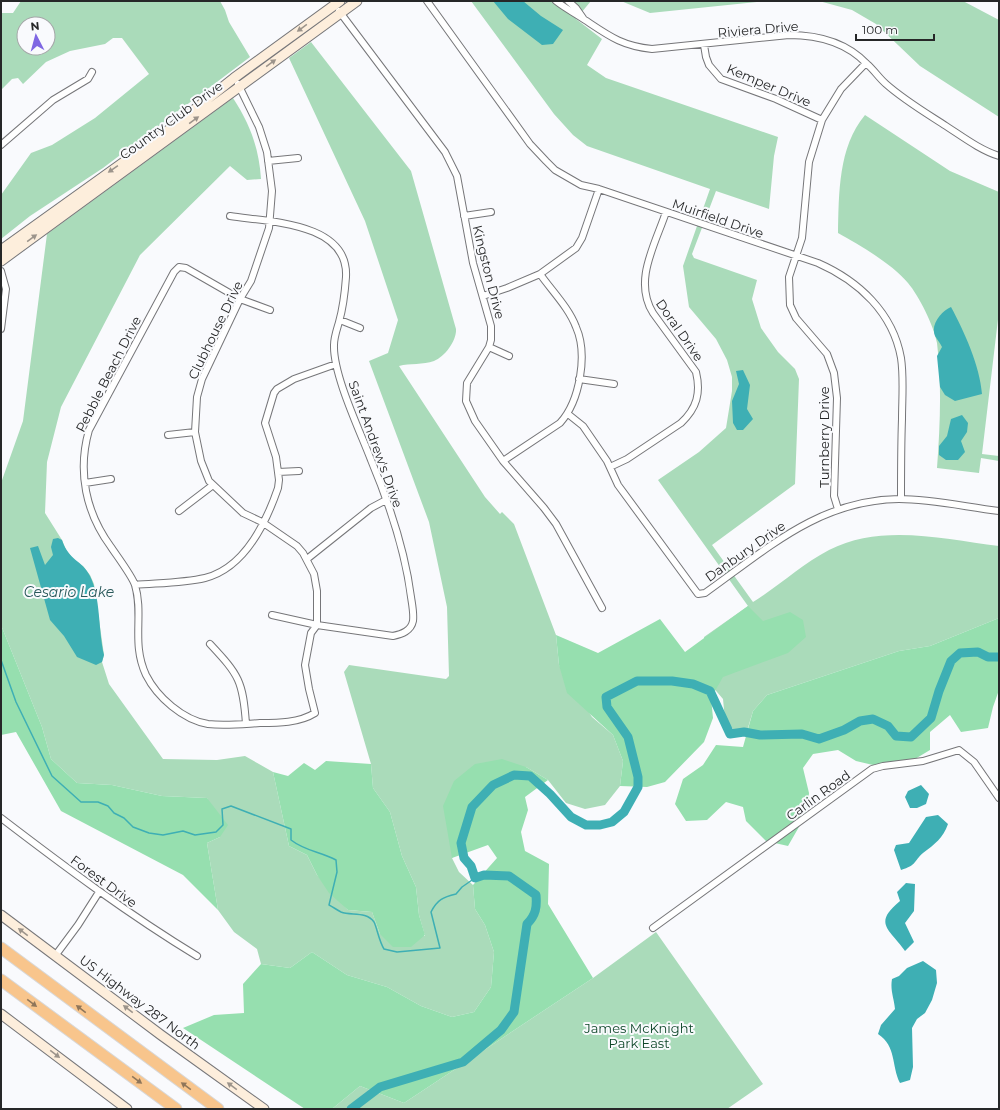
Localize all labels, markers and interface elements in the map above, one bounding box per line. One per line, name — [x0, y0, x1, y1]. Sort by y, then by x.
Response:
north arrow — [16, 16, 56, 56]
scale bar — [856, 16, 934, 42]
street label: Riviera Drive — [717, 17, 799, 41]
text: N — [30, 19, 40, 33]
text: 100 m — [862, 22, 898, 37]
one-way arrow — [297, 24, 308, 32]
one-way arrow — [266, 59, 276, 67]
street label: Kemper Drive — [724, 60, 814, 110]
street label: Country Club Drive — [116, 77, 226, 163]
one-way arrow — [188, 115, 199, 124]
one-way arrow — [108, 165, 119, 173]
street label: Muirfield Drive — [670, 195, 766, 241]
street label: Kingston Drive — [470, 223, 508, 321]
one-way arrow — [27, 234, 38, 242]
street label: Clubhouse Drive — [184, 278, 246, 382]
street label: Doral Drive — [653, 296, 707, 364]
street label: Pebble Beach Drive — [72, 313, 144, 435]
street label: Saint Andrew's Drive — [346, 378, 407, 510]
street label: Turnberry Drive — [816, 386, 832, 488]
street label: Danbury Drive — [702, 517, 788, 585]
water label: Cesario Lake — [24, 583, 114, 601]
street label: Carlin Road — [783, 766, 853, 824]
street label: Forest Drive — [68, 852, 140, 911]
one-way arrow — [18, 927, 29, 936]
street label: US Highway 287 North — [76, 951, 204, 1053]
one-way arrow — [27, 999, 38, 1007]
one-way arrow — [76, 1005, 87, 1013]
one-way arrow — [122, 1005, 133, 1014]
park label: James McKnight Park East — [583, 1020, 694, 1051]
one-way arrow — [49, 1050, 60, 1058]
one-way arrow — [132, 1076, 142, 1084]
one-way arrow — [180, 1082, 191, 1090]
one-way arrow — [227, 1082, 238, 1090]

